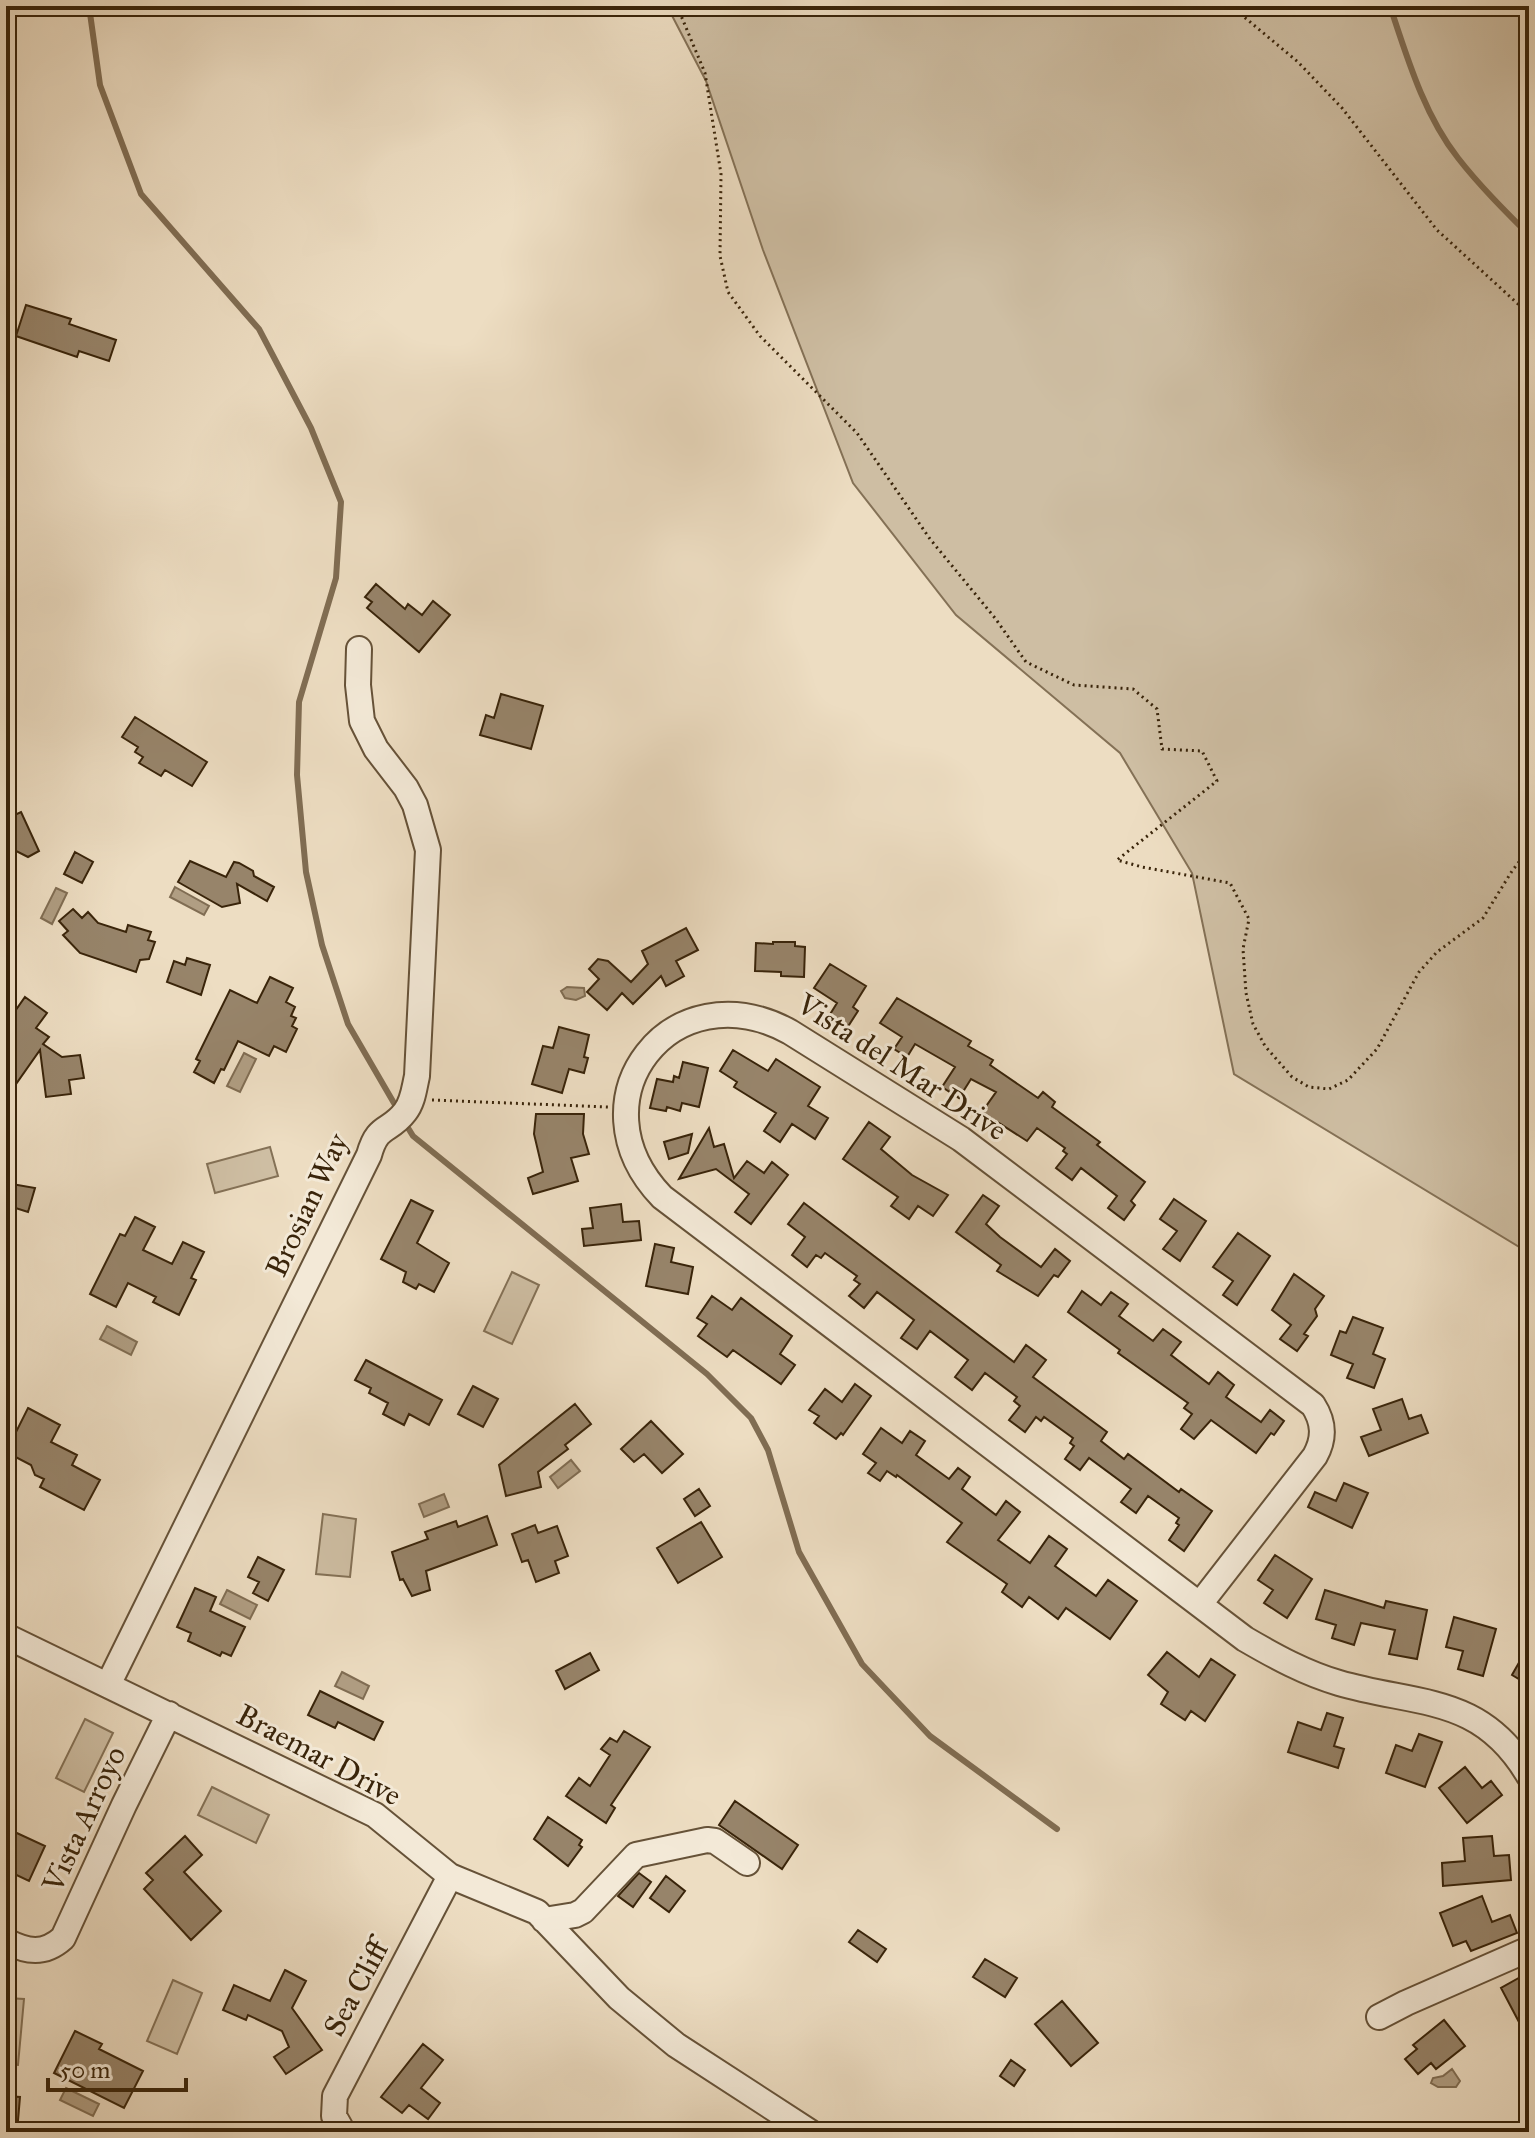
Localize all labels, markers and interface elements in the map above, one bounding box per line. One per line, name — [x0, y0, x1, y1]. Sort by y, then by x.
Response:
street label: Vista del Mar Drive — [790, 985, 1014, 1148]
street label: Brosian Way — [258, 1127, 356, 1282]
street label: Braemar Drive — [231, 1697, 407, 1813]
street label: Vista Arroyo — [34, 1740, 133, 1898]
street label: Sea Cliff — [316, 1929, 399, 2042]
scale bar — [48, 2042, 186, 2092]
text: 50 m — [60, 2055, 110, 2085]

